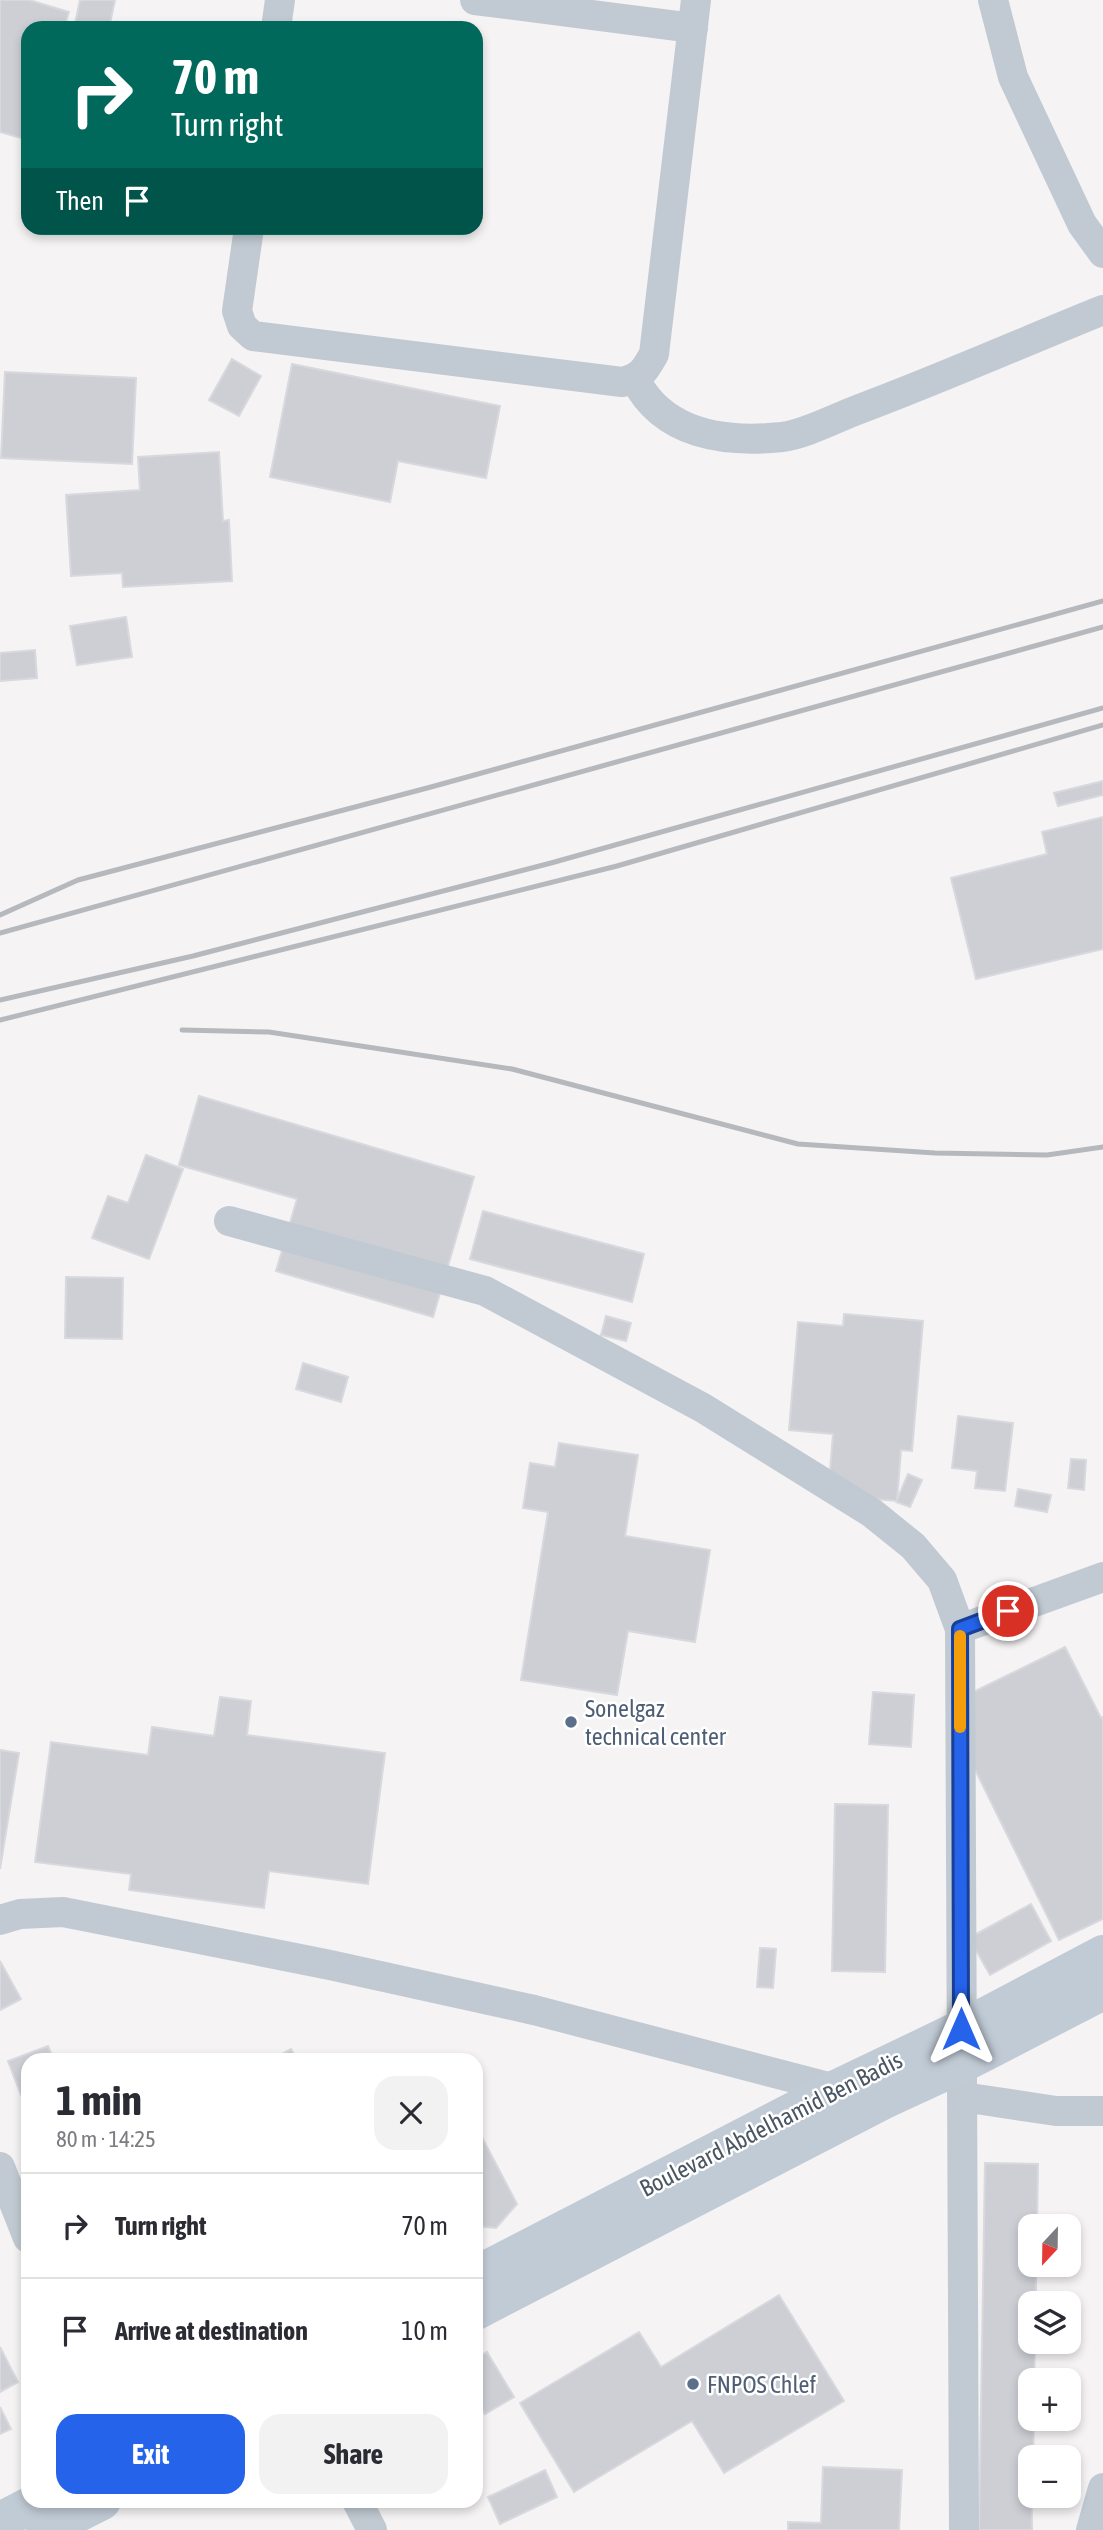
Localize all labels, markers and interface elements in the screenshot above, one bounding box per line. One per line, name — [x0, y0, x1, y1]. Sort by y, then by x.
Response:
text: 70 m — [171, 48, 259, 104]
icon: right — [56, 49, 147, 140]
text: Turn right — [171, 106, 284, 143]
icon: arrive — [118, 182, 156, 220]
text: Then — [56, 186, 104, 216]
pin — [978, 1581, 1038, 1641]
icon: arrive — [989, 1592, 1027, 1630]
place label: Sonelgaz technical center — [585, 1695, 727, 1750]
marker: Sonelgaz technical center — [563, 1714, 579, 1730]
position arrow — [924, 1992, 998, 2066]
street label: Boulevard Abdelhamid Ben Badis — [635, 2046, 907, 2202]
text: 1 min — [56, 2076, 142, 2124]
button: close — [374, 2076, 448, 2150]
text: 80 m · 14:25 — [56, 2126, 156, 2152]
icon: right — [56, 2207, 94, 2245]
text: Turn right — [115, 2211, 206, 2241]
text: 70 m — [401, 2211, 448, 2241]
north arrow — [1018, 2214, 1082, 2277]
map controls — [1018, 2214, 1081, 2508]
button: layers — [1018, 2291, 1081, 2354]
icon: arrive — [56, 2312, 94, 2350]
text: Arrive at destination — [115, 2316, 308, 2346]
text: 10 m — [401, 2316, 448, 2346]
button: + — [1018, 2368, 1081, 2431]
place label: FNPOS Chlef — [707, 2371, 816, 2398]
marker: FNPOS Chlef — [685, 2376, 701, 2392]
button: Exit — [56, 2414, 245, 2494]
button: Share — [259, 2414, 448, 2494]
button: − — [1018, 2445, 1081, 2508]

